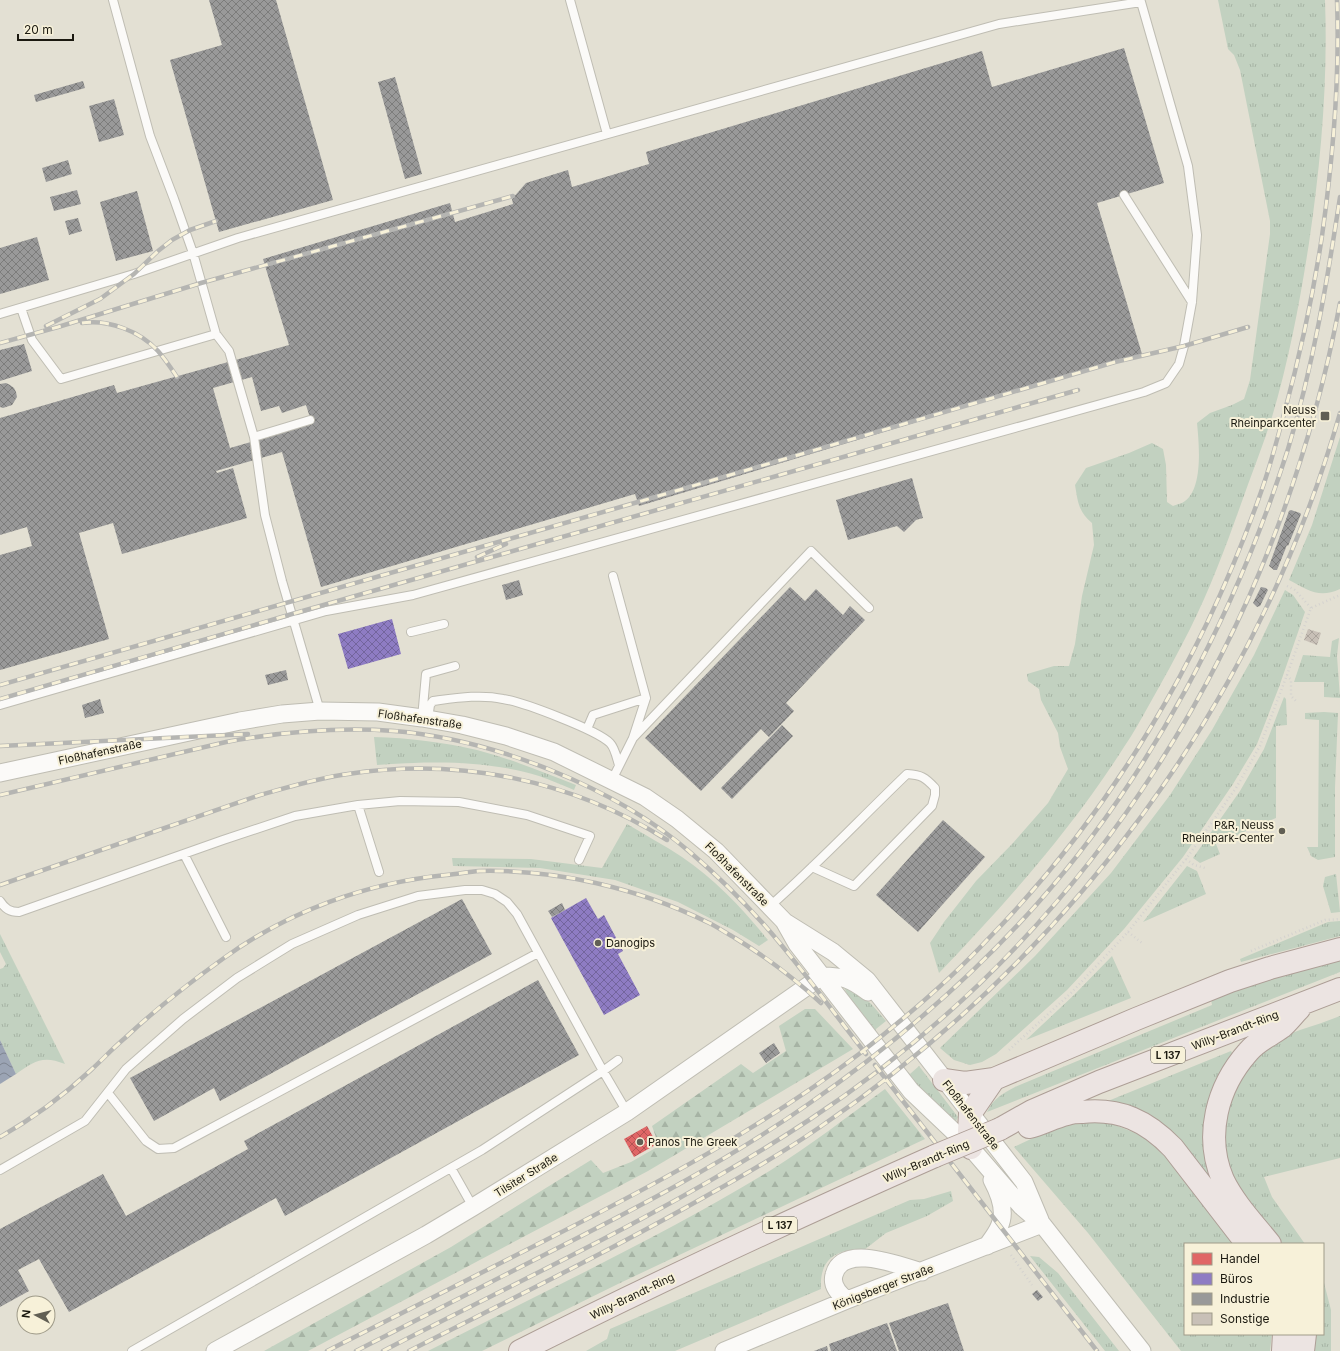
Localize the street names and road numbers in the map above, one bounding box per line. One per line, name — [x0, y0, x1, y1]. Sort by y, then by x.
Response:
street label: Floßhafenstraße — [377, 706, 463, 732]
street label: Floßhafenstraße — [57, 736, 143, 768]
street label: Floßhafenstraße — [702, 839, 772, 909]
street label: Willy-Brandt-Ring — [1190, 1007, 1280, 1053]
road number: L 137 — [1151, 1047, 1185, 1063]
street label: Floßhafenstraße — [939, 1077, 1003, 1153]
street label: Willy-Brandt-Ring — [881, 1137, 971, 1185]
street label: Tilsiter Straße — [492, 1150, 560, 1200]
road number: L 137 — [763, 1217, 797, 1233]
street label: Königsberger Straße — [831, 1261, 935, 1313]
street label: Willy-Brandt-Ring — [588, 1270, 676, 1322]

